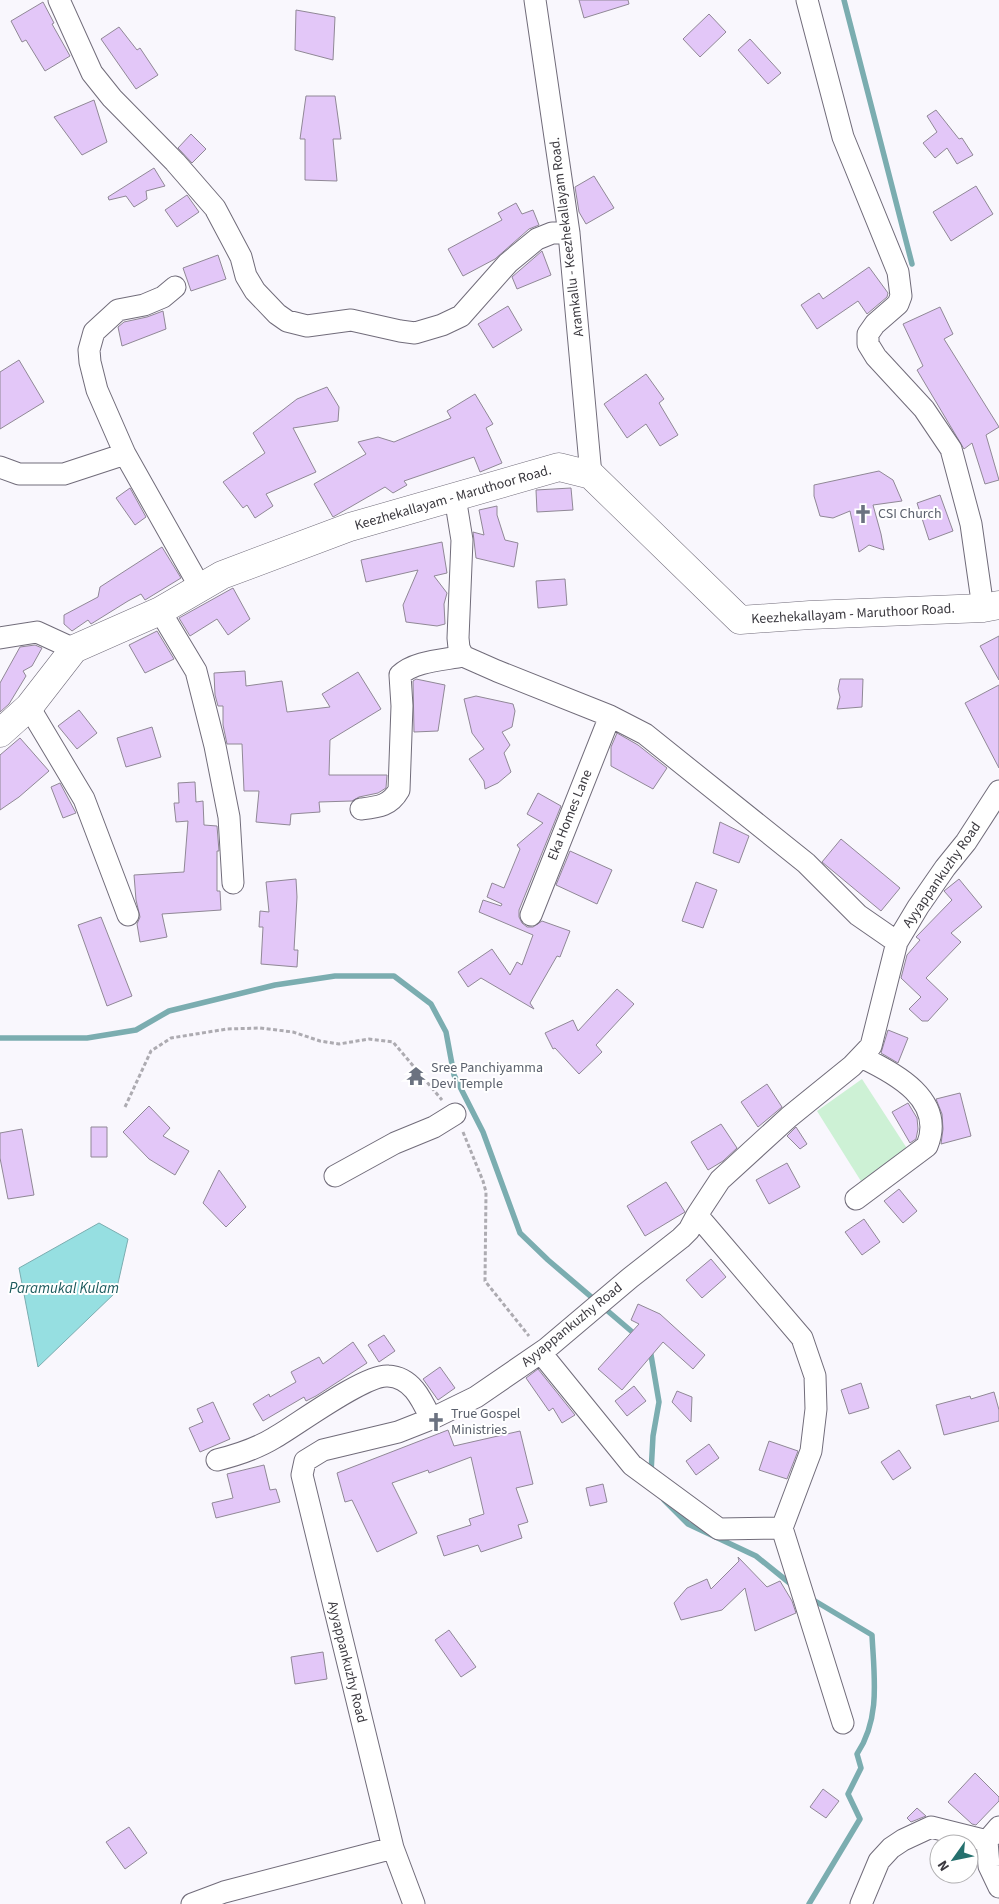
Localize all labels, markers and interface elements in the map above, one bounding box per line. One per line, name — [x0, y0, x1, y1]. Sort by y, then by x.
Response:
street label: Aramkallu - Keezhekallayam Road. — [545, 136, 589, 338]
street label: Keezhekallayam - Maruthoor Road. — [352, 460, 554, 536]
church icon: CSI Church — [852, 503, 874, 525]
place label: CSI Church — [878, 504, 942, 524]
street label: Keezhekallayam - Maruthoor Road. — [751, 599, 955, 629]
street label: Eka Homes Lane — [543, 767, 597, 863]
street label: Ayyappankuzhy Road — [898, 818, 986, 932]
place label: Sree Panchiyamma Devi Temple — [431, 1058, 543, 1094]
temple icon: Sree Panchiyamma Devi Temple — [405, 1065, 427, 1087]
water label: Paramukal Kulam — [9, 1278, 119, 1299]
street label: Ayyappankuzhy Road — [517, 1278, 627, 1372]
place label: True Gospel Ministries — [451, 1404, 521, 1440]
church icon: True Gospel Ministries — [425, 1411, 447, 1433]
street label: Ayyappankuzhy Road — [322, 1599, 372, 1725]
north arrow — [929, 1834, 979, 1884]
text: N — [933, 1856, 955, 1875]

